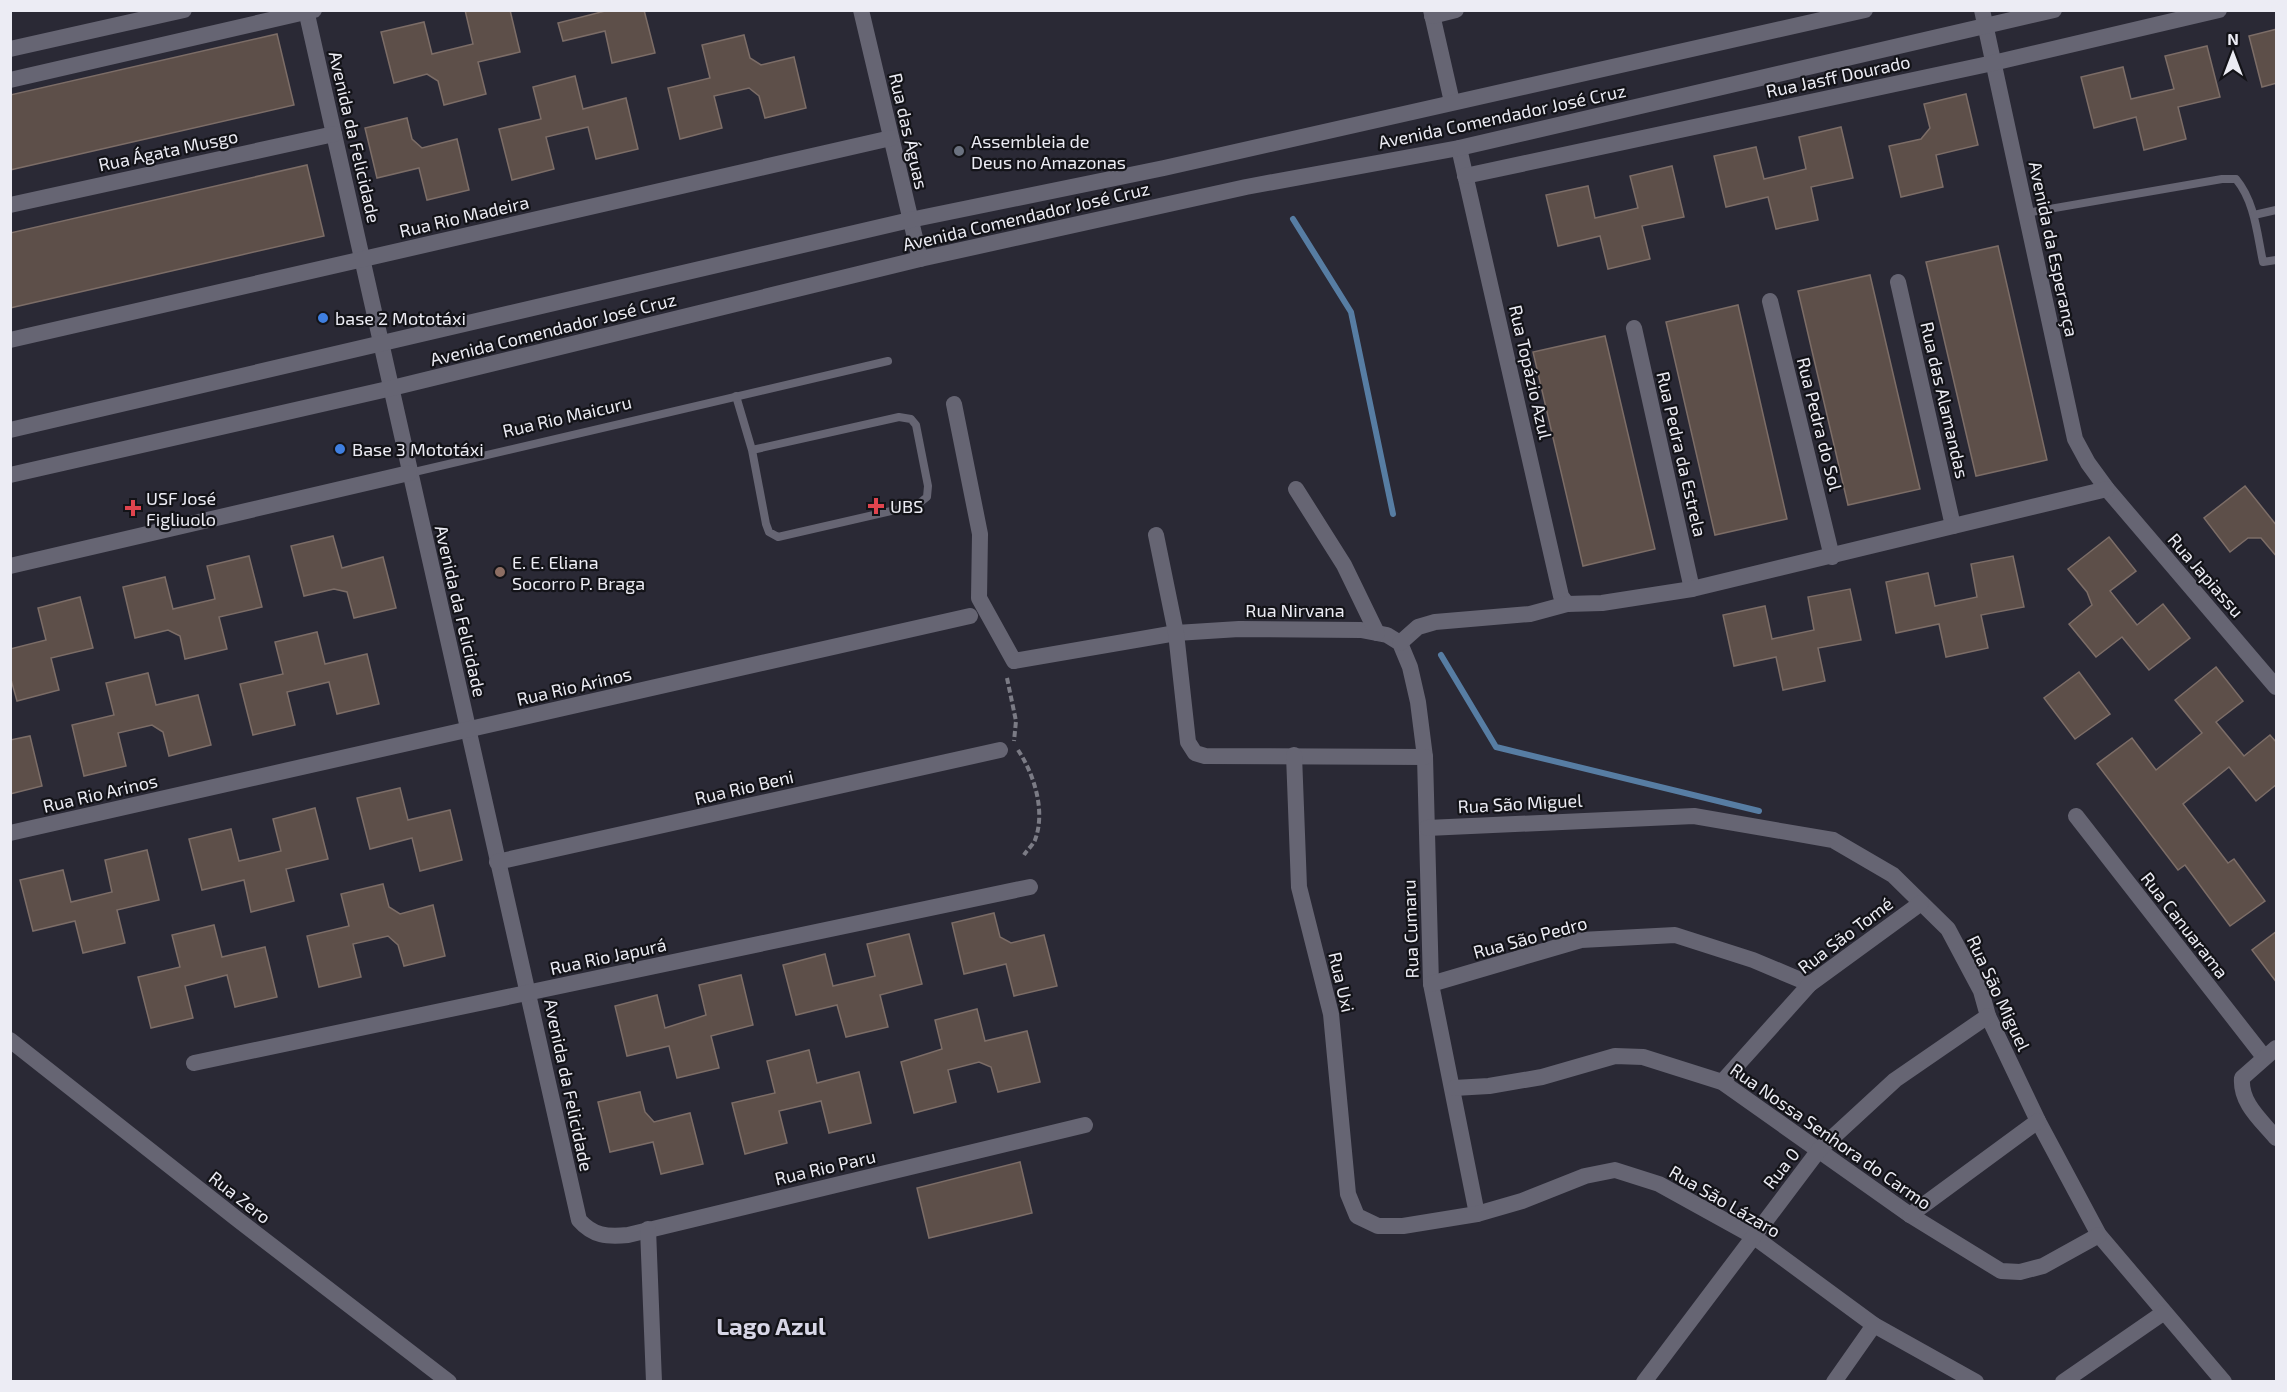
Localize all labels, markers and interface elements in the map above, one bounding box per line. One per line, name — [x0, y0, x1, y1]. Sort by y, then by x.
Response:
north arrow — [2203, 24, 2263, 84]
text: N — [2227, 29, 2239, 48]
street label: Avenida da Felicidade — [325, 49, 385, 225]
street label: Rua Jasff Dourado — [1764, 50, 1912, 102]
street label: Rua das Águas — [885, 71, 933, 191]
street label: Avenida Comendador José Cruz — [1376, 79, 1628, 153]
street label: Rua Ágata Musgo — [96, 124, 240, 176]
place label: Assembleia de Deus no Amazonas — [971, 130, 1126, 173]
marker: Assembleia de Deus no Amazonas — [952, 144, 966, 158]
street label: Avenida da Esperança — [2024, 159, 2083, 339]
street label: Avenida Comendador José Cruz — [900, 177, 1152, 255]
street label: Rua Rio Madeira — [397, 190, 531, 242]
street label: Avenida Comendador José Cruz — [428, 288, 678, 370]
street label: Rua Topázio Azul — [1505, 303, 1557, 442]
place label: base 2 Mototáxi — [335, 307, 466, 329]
marker: base 2 Mototáxi — [316, 311, 330, 325]
street label: Rua das Alamandas — [1916, 320, 1974, 480]
street label: Rua Pedra do Sol — [1793, 355, 1847, 494]
street label: Rua Pedra da Estrela — [1652, 369, 1712, 539]
street label: Rua Rio Maicuru — [500, 390, 634, 442]
place label: Base 3 Mototáxi — [352, 438, 484, 460]
marker: Base 3 Mototáxi — [333, 442, 347, 456]
place label: USF José Figliuolo — [146, 487, 216, 530]
place label: UBS — [890, 495, 923, 517]
marker: UBS — [867, 497, 885, 515]
marker: USF José Figliuolo — [124, 499, 142, 517]
street label: Avenida da Felicidade — [431, 523, 491, 699]
street label: Rua Japiassu — [2163, 528, 2249, 622]
place label: E. E. Eliana Socorro P. Braga — [512, 551, 645, 594]
marker: E. E. Eliana Socorro P. Braga — [493, 565, 507, 579]
street label: Rua Nirvana — [1245, 599, 1345, 621]
street label: Rua Rio Arinos — [514, 662, 634, 710]
street label: Rua Rio Beni — [692, 765, 796, 809]
street label: Rua Rio Arinos — [40, 769, 160, 817]
street label: Rua São Miguel — [1457, 789, 1584, 817]
street label: Rua Canuarama — [2137, 867, 2233, 983]
street label: Rua Cumaru — [1397, 879, 1423, 979]
street label: Rua São Tomé — [1793, 892, 1897, 978]
street label: Rua São Pedro — [1471, 911, 1589, 963]
street label: Rua São Miguel — [1963, 932, 2036, 1055]
street label: Rua Rio Japurá — [548, 933, 668, 979]
street label: Rua Uxi — [1324, 950, 1360, 1014]
street label: Avenida da Felicidade — [540, 997, 598, 1173]
street label: Rua Nossa Senhora do Carmo — [1726, 1058, 1936, 1214]
street label: Rua 0 — [1758, 1143, 1804, 1193]
street label: Rua Rio Paru — [772, 1145, 878, 1189]
street label: Rua São Lázaro — [1665, 1160, 1785, 1242]
street label: Rua Zero — [205, 1166, 275, 1228]
district label: Lago Azul — [716, 1311, 826, 1340]

